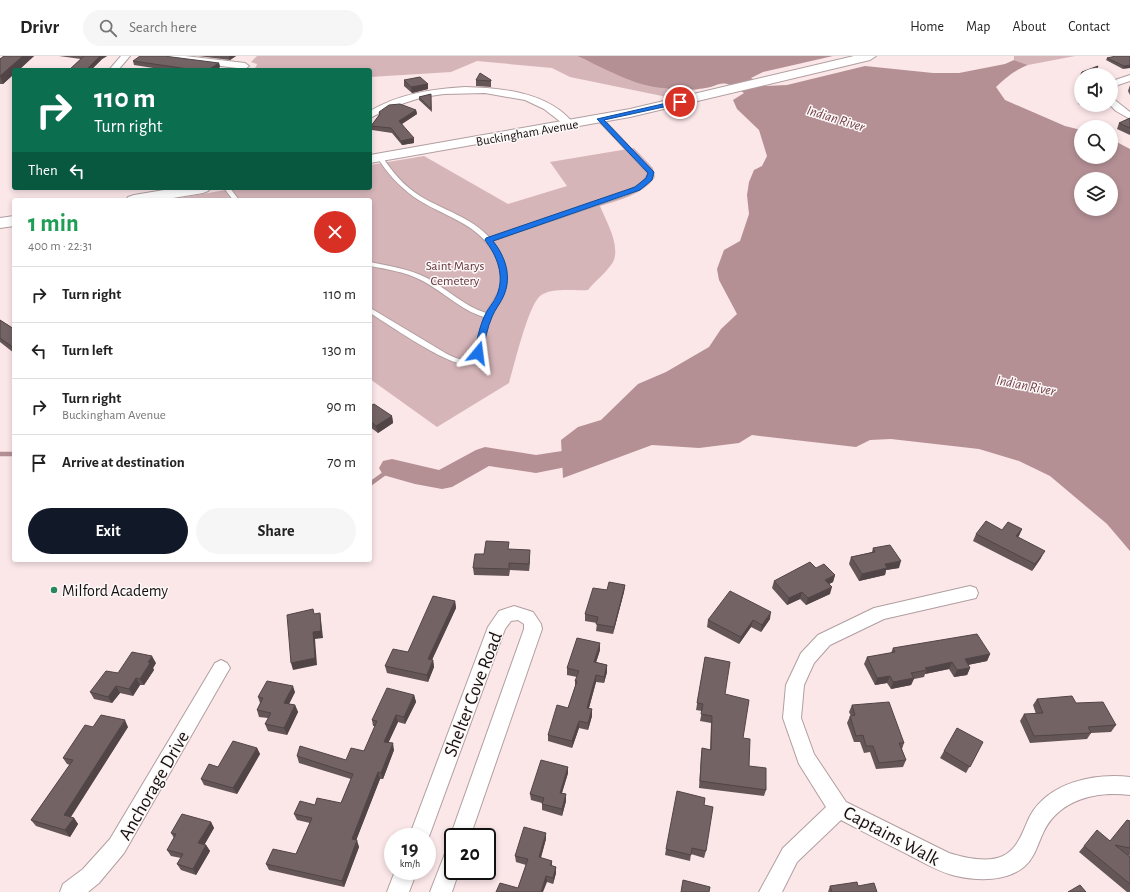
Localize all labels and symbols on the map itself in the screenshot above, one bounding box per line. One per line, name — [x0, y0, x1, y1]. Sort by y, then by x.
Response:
pin — [663, 85, 697, 119]
water label: Indian River — [805, 104, 867, 135]
street label: Buckingham Avenue — [475, 118, 580, 149]
park label: Saint Marys Cemetery — [426, 260, 485, 288]
position arrow — [457, 332, 499, 374]
water label: Indian River — [995, 373, 1057, 399]
place label: Milford Academy — [62, 583, 168, 600]
marker: Milford Academy — [49, 585, 59, 595]
street label: Shelter Cove Road — [441, 629, 506, 760]
street label: Anchorage Drive — [115, 728, 193, 843]
street label: Captains Walk — [840, 803, 943, 870]
speed limit sign: 20 — [444, 828, 496, 880]

